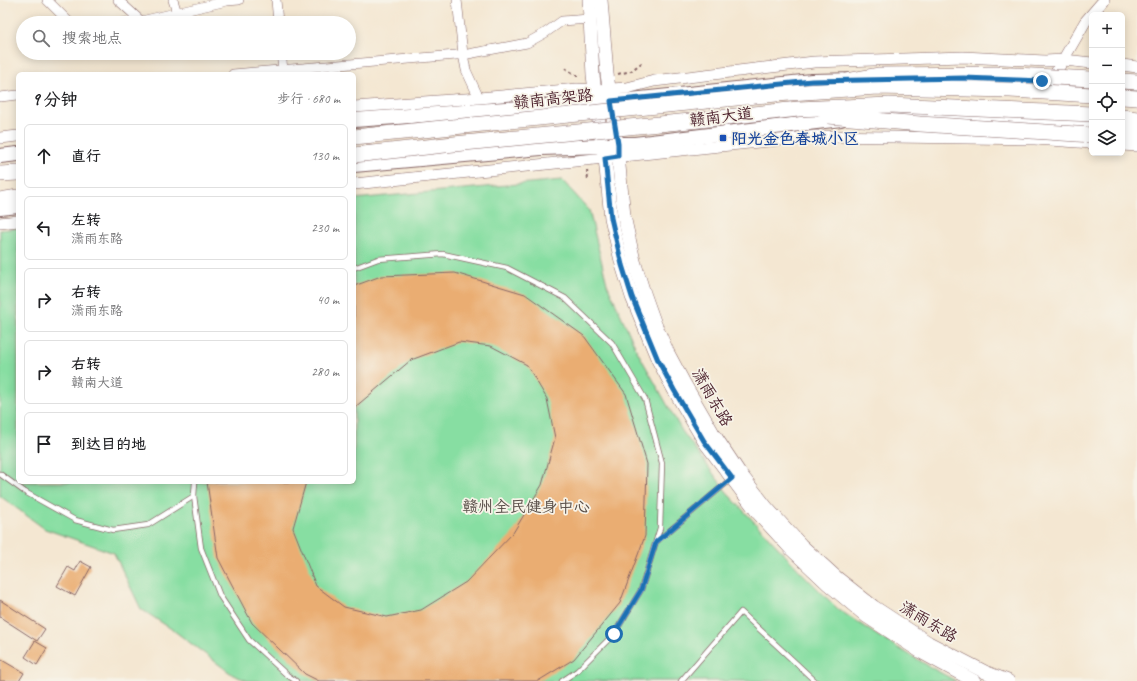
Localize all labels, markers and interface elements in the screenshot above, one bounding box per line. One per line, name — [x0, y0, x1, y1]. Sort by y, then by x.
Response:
map controls — [1089, 12, 1125, 156]
button: + — [1089, 12, 1125, 48]
search box — [16, 16, 356, 60]
icon: search — [30, 27, 52, 49]
text: 搜索地点 — [62, 29, 122, 48]
button: − — [1089, 48, 1125, 84]
route end — [1033, 72, 1051, 90]
button: locate — [1089, 84, 1125, 120]
street label: 赣南高架路 — [512, 85, 594, 113]
text: 9 分钟 — [32, 89, 78, 110]
text: 步行 · 680 m — [277, 91, 340, 107]
street label: 赣南大道 — [688, 103, 754, 131]
button: layers — [1089, 120, 1125, 156]
place label: 阳光金色春城小区 — [731, 129, 859, 149]
marker: 阳光金色春城小区 — [718, 133, 728, 143]
icon: ahead — [33, 145, 55, 167]
text: 直行 — [71, 147, 101, 166]
text: 130 m — [311, 148, 339, 164]
text: 左转 — [71, 211, 101, 230]
icon: left — [33, 217, 55, 239]
text: 230 m — [311, 220, 339, 236]
text: 潇雨东路 — [71, 231, 123, 247]
text: 右转 — [71, 283, 101, 302]
icon: right — [33, 289, 55, 311]
text: 40 m — [317, 292, 339, 308]
text: 潇雨东路 — [71, 303, 123, 319]
text: 右转 — [71, 355, 101, 374]
icon: right — [33, 361, 55, 383]
text: 280 m — [311, 364, 339, 380]
street label: 潇雨东路 — [687, 365, 737, 430]
text: 赣南大道 — [71, 375, 123, 391]
icon: arrive — [33, 433, 55, 455]
text: 到达目的地 — [71, 435, 146, 454]
park label: 赣州全民健身中心 — [462, 497, 590, 517]
street label: 潇雨东路 — [896, 597, 961, 647]
route start — [605, 625, 623, 643]

